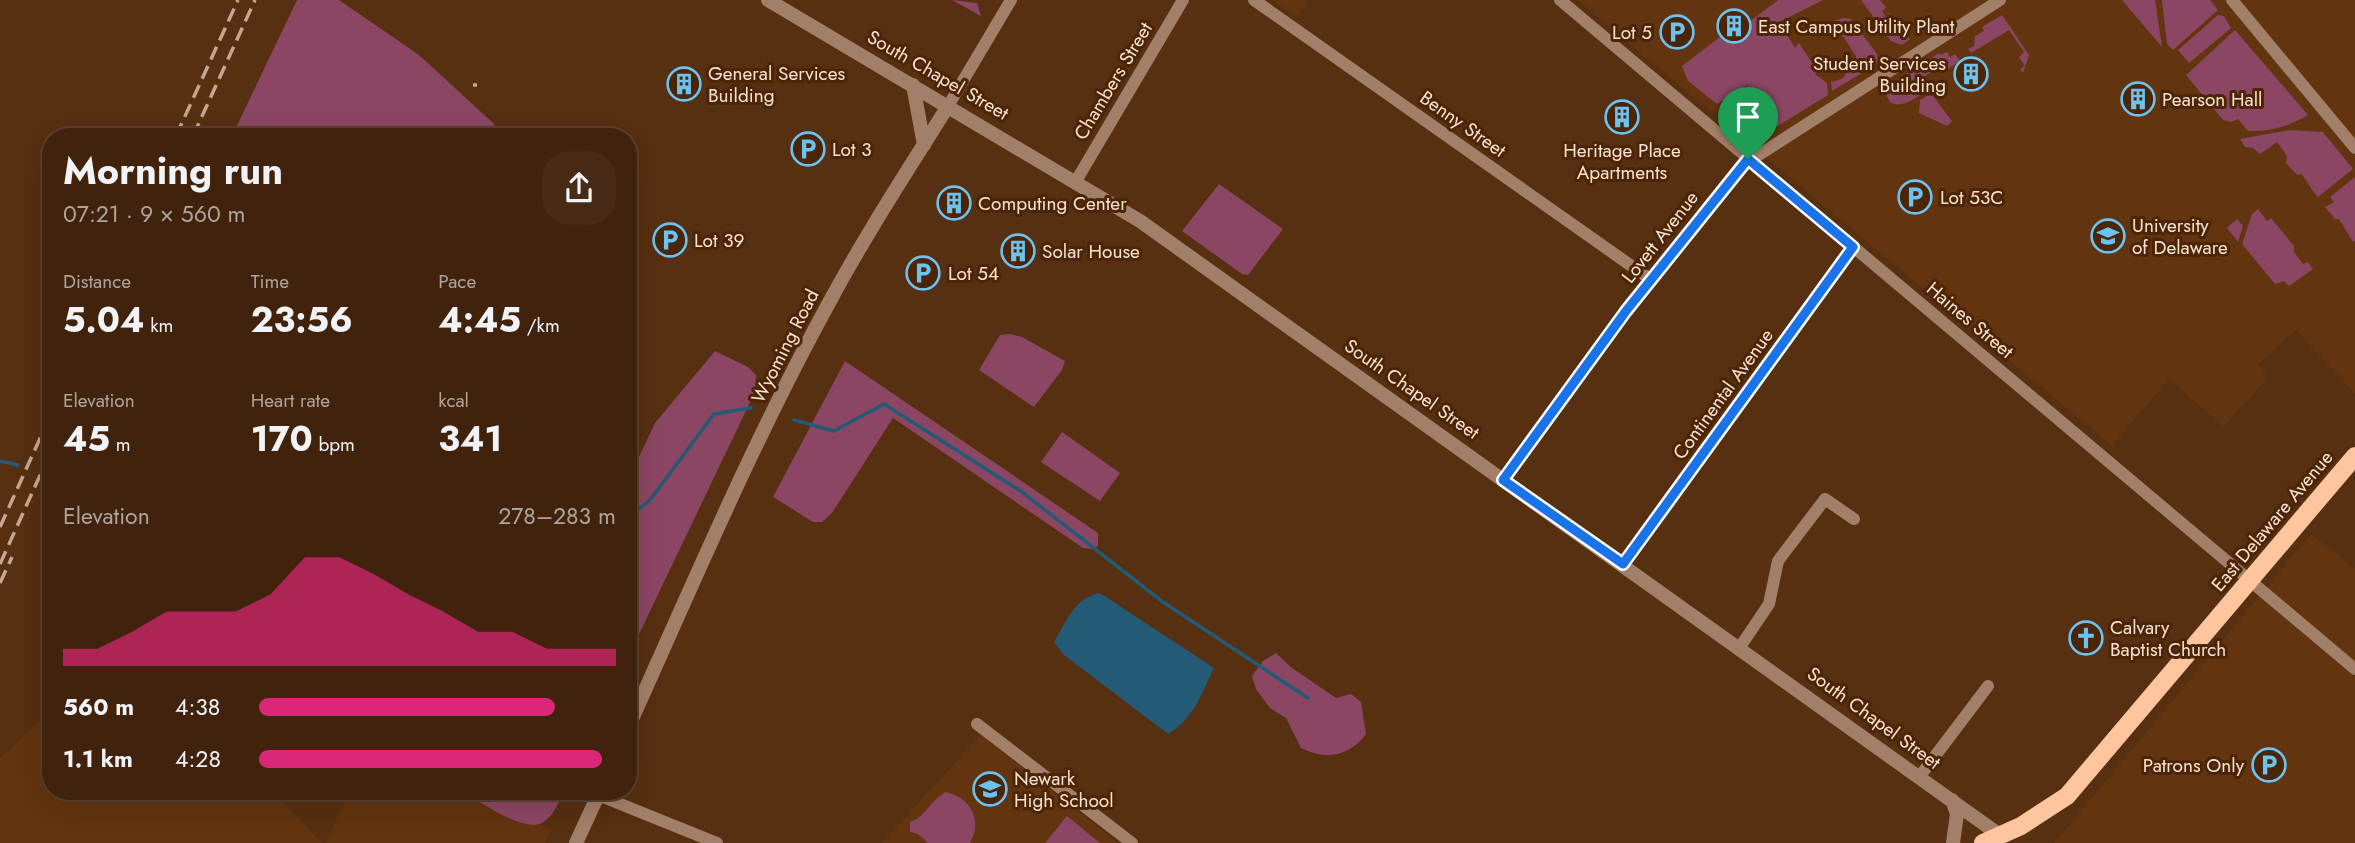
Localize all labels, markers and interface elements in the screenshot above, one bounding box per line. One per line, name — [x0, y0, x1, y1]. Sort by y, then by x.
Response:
building icon: East Campus Utility Plant — [1715, 7, 1753, 45]
parking icon: Lot 5 — [1658, 13, 1696, 51]
place label: East Campus Utility Plant — [1758, 13, 1955, 40]
street label: Chambers Street — [1067, 17, 1159, 145]
place label: Lot 5 — [1612, 19, 1652, 46]
street label: South Chapel Street — [862, 24, 1014, 127]
place label: Student Services Building — [1813, 50, 1946, 99]
building icon: Student Services Building — [1952, 55, 1990, 93]
place label: General Services Building — [708, 60, 845, 109]
building icon: General Services Building — [665, 65, 703, 103]
building icon: Pearson Hall — [2119, 80, 2157, 118]
street label: Benny Street — [1414, 84, 1512, 164]
place label: Pearson Hall — [2162, 86, 2262, 113]
pin — [1718, 87, 1778, 159]
building icon: Heritage Place Apartments — [1603, 98, 1641, 136]
icon: arrive — [1729, 98, 1767, 136]
parking icon: Lot 3 — [789, 130, 827, 168]
place label: Lot 3 — [832, 136, 872, 163]
place label: Heritage Place Apartments — [1563, 137, 1681, 186]
text: Morning run — [63, 143, 283, 198]
button: share — [542, 151, 616, 225]
parking icon: Lot 53C — [1896, 178, 1934, 216]
building icon: Computing Center — [935, 184, 973, 222]
place label: Lot 53C — [1940, 184, 2003, 211]
street label: Lovett Avenue — [1615, 185, 1705, 289]
place label: Computing Center — [978, 190, 1127, 217]
text: 07:21 · 9 × 560 m — [63, 197, 246, 231]
place label: University of Delaware — [2132, 212, 2228, 261]
school or university icon: University of Delaware — [2089, 217, 2127, 255]
parking icon: Lot 39 — [651, 221, 689, 259]
place label: Lot 39 — [694, 227, 745, 254]
building icon: Solar House — [999, 232, 1037, 270]
place label: Solar House — [1042, 238, 1140, 265]
parking icon: Lot 54 — [904, 254, 942, 292]
place label: Lot 54 — [948, 260, 999, 287]
text: Distance — [63, 268, 131, 295]
text: Time — [251, 268, 289, 295]
text: Pace — [438, 268, 476, 295]
street label: Haines Street — [1921, 276, 2020, 365]
street label: Wyoming Road — [745, 284, 825, 408]
text: 5.04 — [63, 295, 144, 345]
text: 23:56 — [251, 295, 353, 345]
text: 4:45 — [438, 295, 521, 345]
text: km — [144, 312, 173, 339]
text: /km — [521, 312, 560, 339]
street label: Continental Avenue — [1666, 323, 1780, 465]
street label: South Chapel Street — [1339, 332, 1485, 446]
text: Elevation — [63, 387, 135, 414]
text: Heart rate — [251, 387, 330, 414]
text: kcal — [438, 387, 469, 414]
text: 45 — [63, 414, 110, 464]
text: 170 — [251, 414, 313, 464]
text: 341 — [438, 414, 502, 464]
text: m — [110, 431, 131, 458]
text: bpm — [313, 431, 355, 458]
street label: East Delaware Avenue — [2205, 445, 2339, 597]
text: Elevation — [63, 499, 150, 533]
text: 278–283 m — [498, 499, 616, 533]
place label: Calvary Baptist Church — [2110, 614, 2226, 663]
church icon: Calvary Baptist Church — [2067, 619, 2105, 657]
street label: South Chapel Street — [1802, 660, 1947, 776]
text: 560 m — [63, 690, 134, 724]
text: 4:38 — [175, 690, 220, 724]
text: 1.1 km — [63, 742, 133, 776]
text: 4:28 — [175, 742, 221, 776]
parking icon: Patrons Only — [2250, 746, 2288, 784]
place label: Patrons Only — [2143, 752, 2245, 779]
place label: Newark High School — [1014, 765, 1114, 814]
school or university icon: Newark High School — [971, 770, 1009, 808]

